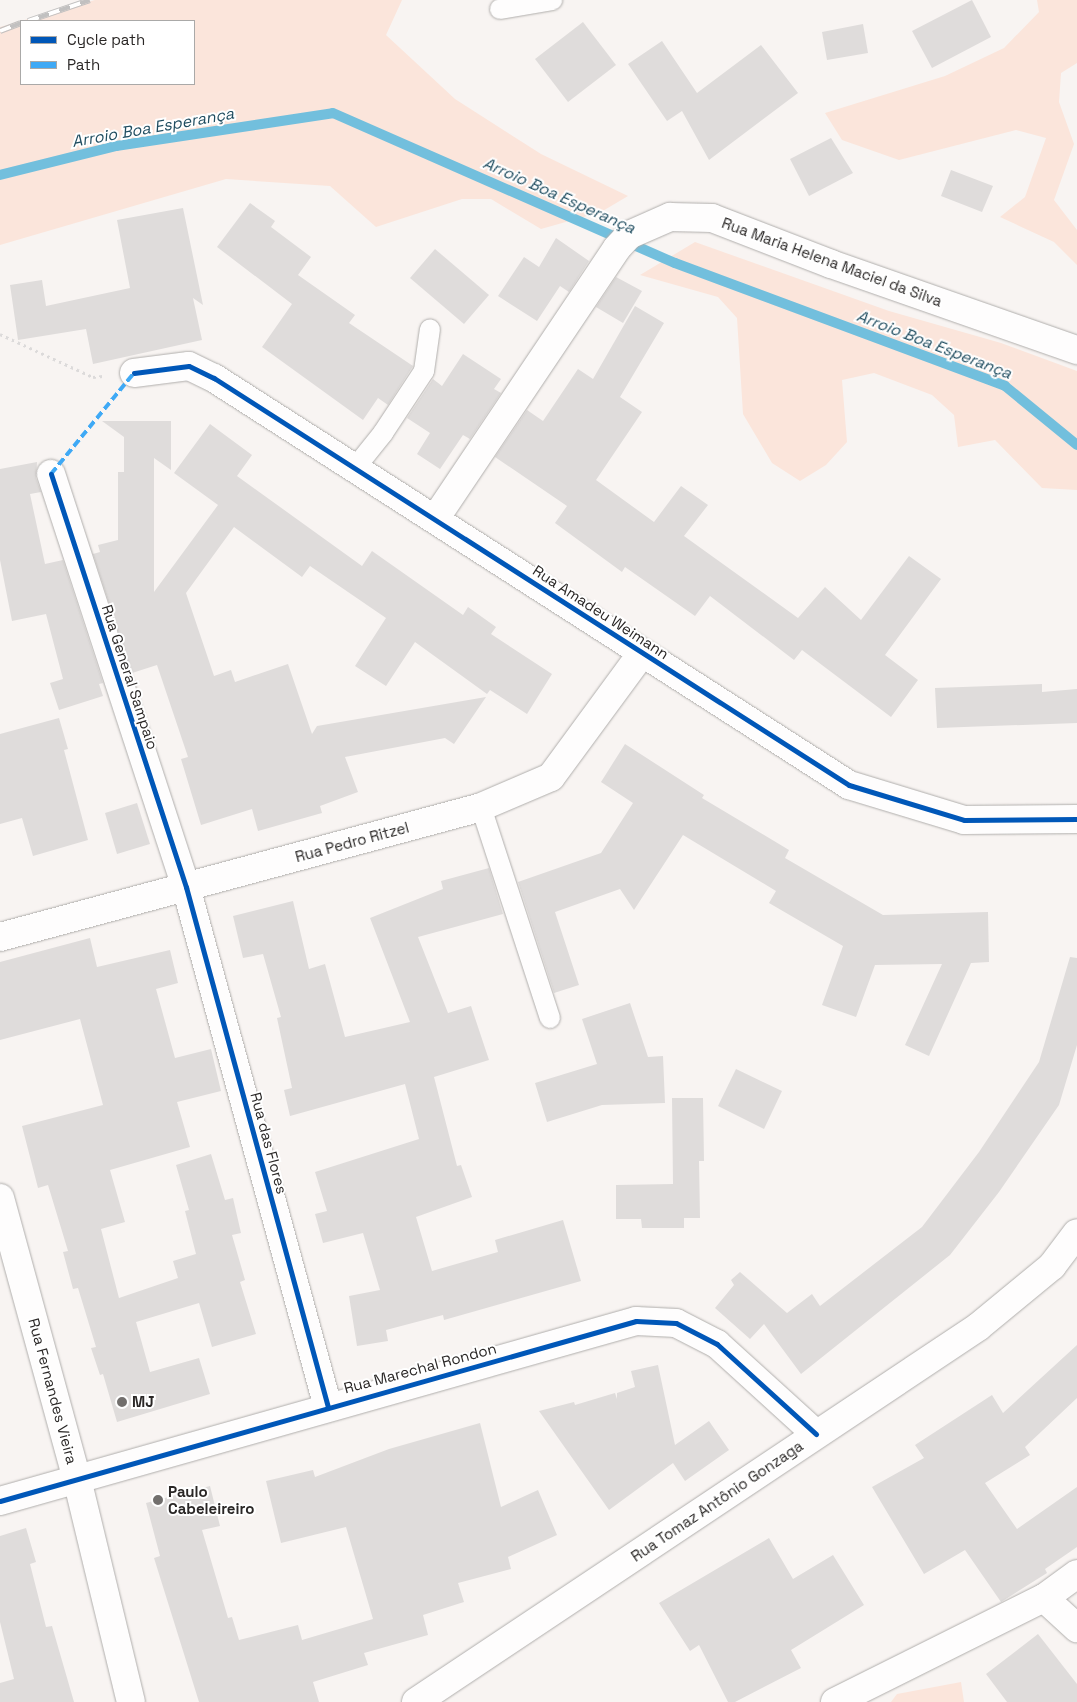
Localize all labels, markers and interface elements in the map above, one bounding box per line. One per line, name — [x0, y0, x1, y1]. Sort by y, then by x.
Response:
legend — [20, 20, 195, 85]
text: Cycle path — [67, 30, 145, 49]
text: Path — [67, 55, 100, 74]
water label: Arroio Boa Esperança — [70, 104, 236, 152]
water label: Arroio Boa Esperança — [480, 154, 638, 238]
street label: Rua Maria Helena Maciel da Silva — [719, 214, 945, 310]
water label: Arroio Boa Esperança — [854, 307, 1014, 383]
street label: Rua Amadeu Weimann — [529, 561, 673, 663]
street label: Rua General Sampaio — [98, 602, 162, 752]
street label: Rua Pedro Ritzel — [293, 818, 411, 866]
street label: Rua das Flores — [247, 1090, 291, 1196]
street label: Rua Fernandes Vieira — [25, 1316, 81, 1466]
street label: Rua Marechal Rondon — [342, 1339, 498, 1397]
place label: MJ — [132, 1393, 154, 1411]
marker: MJ — [116, 1396, 128, 1408]
street label: Rua Tomaz Antônio Gonzaga — [627, 1436, 807, 1566]
place label: Paulo Cabeleireiro — [168, 1482, 254, 1517]
marker: Paulo Cabeleireiro — [152, 1494, 164, 1506]

